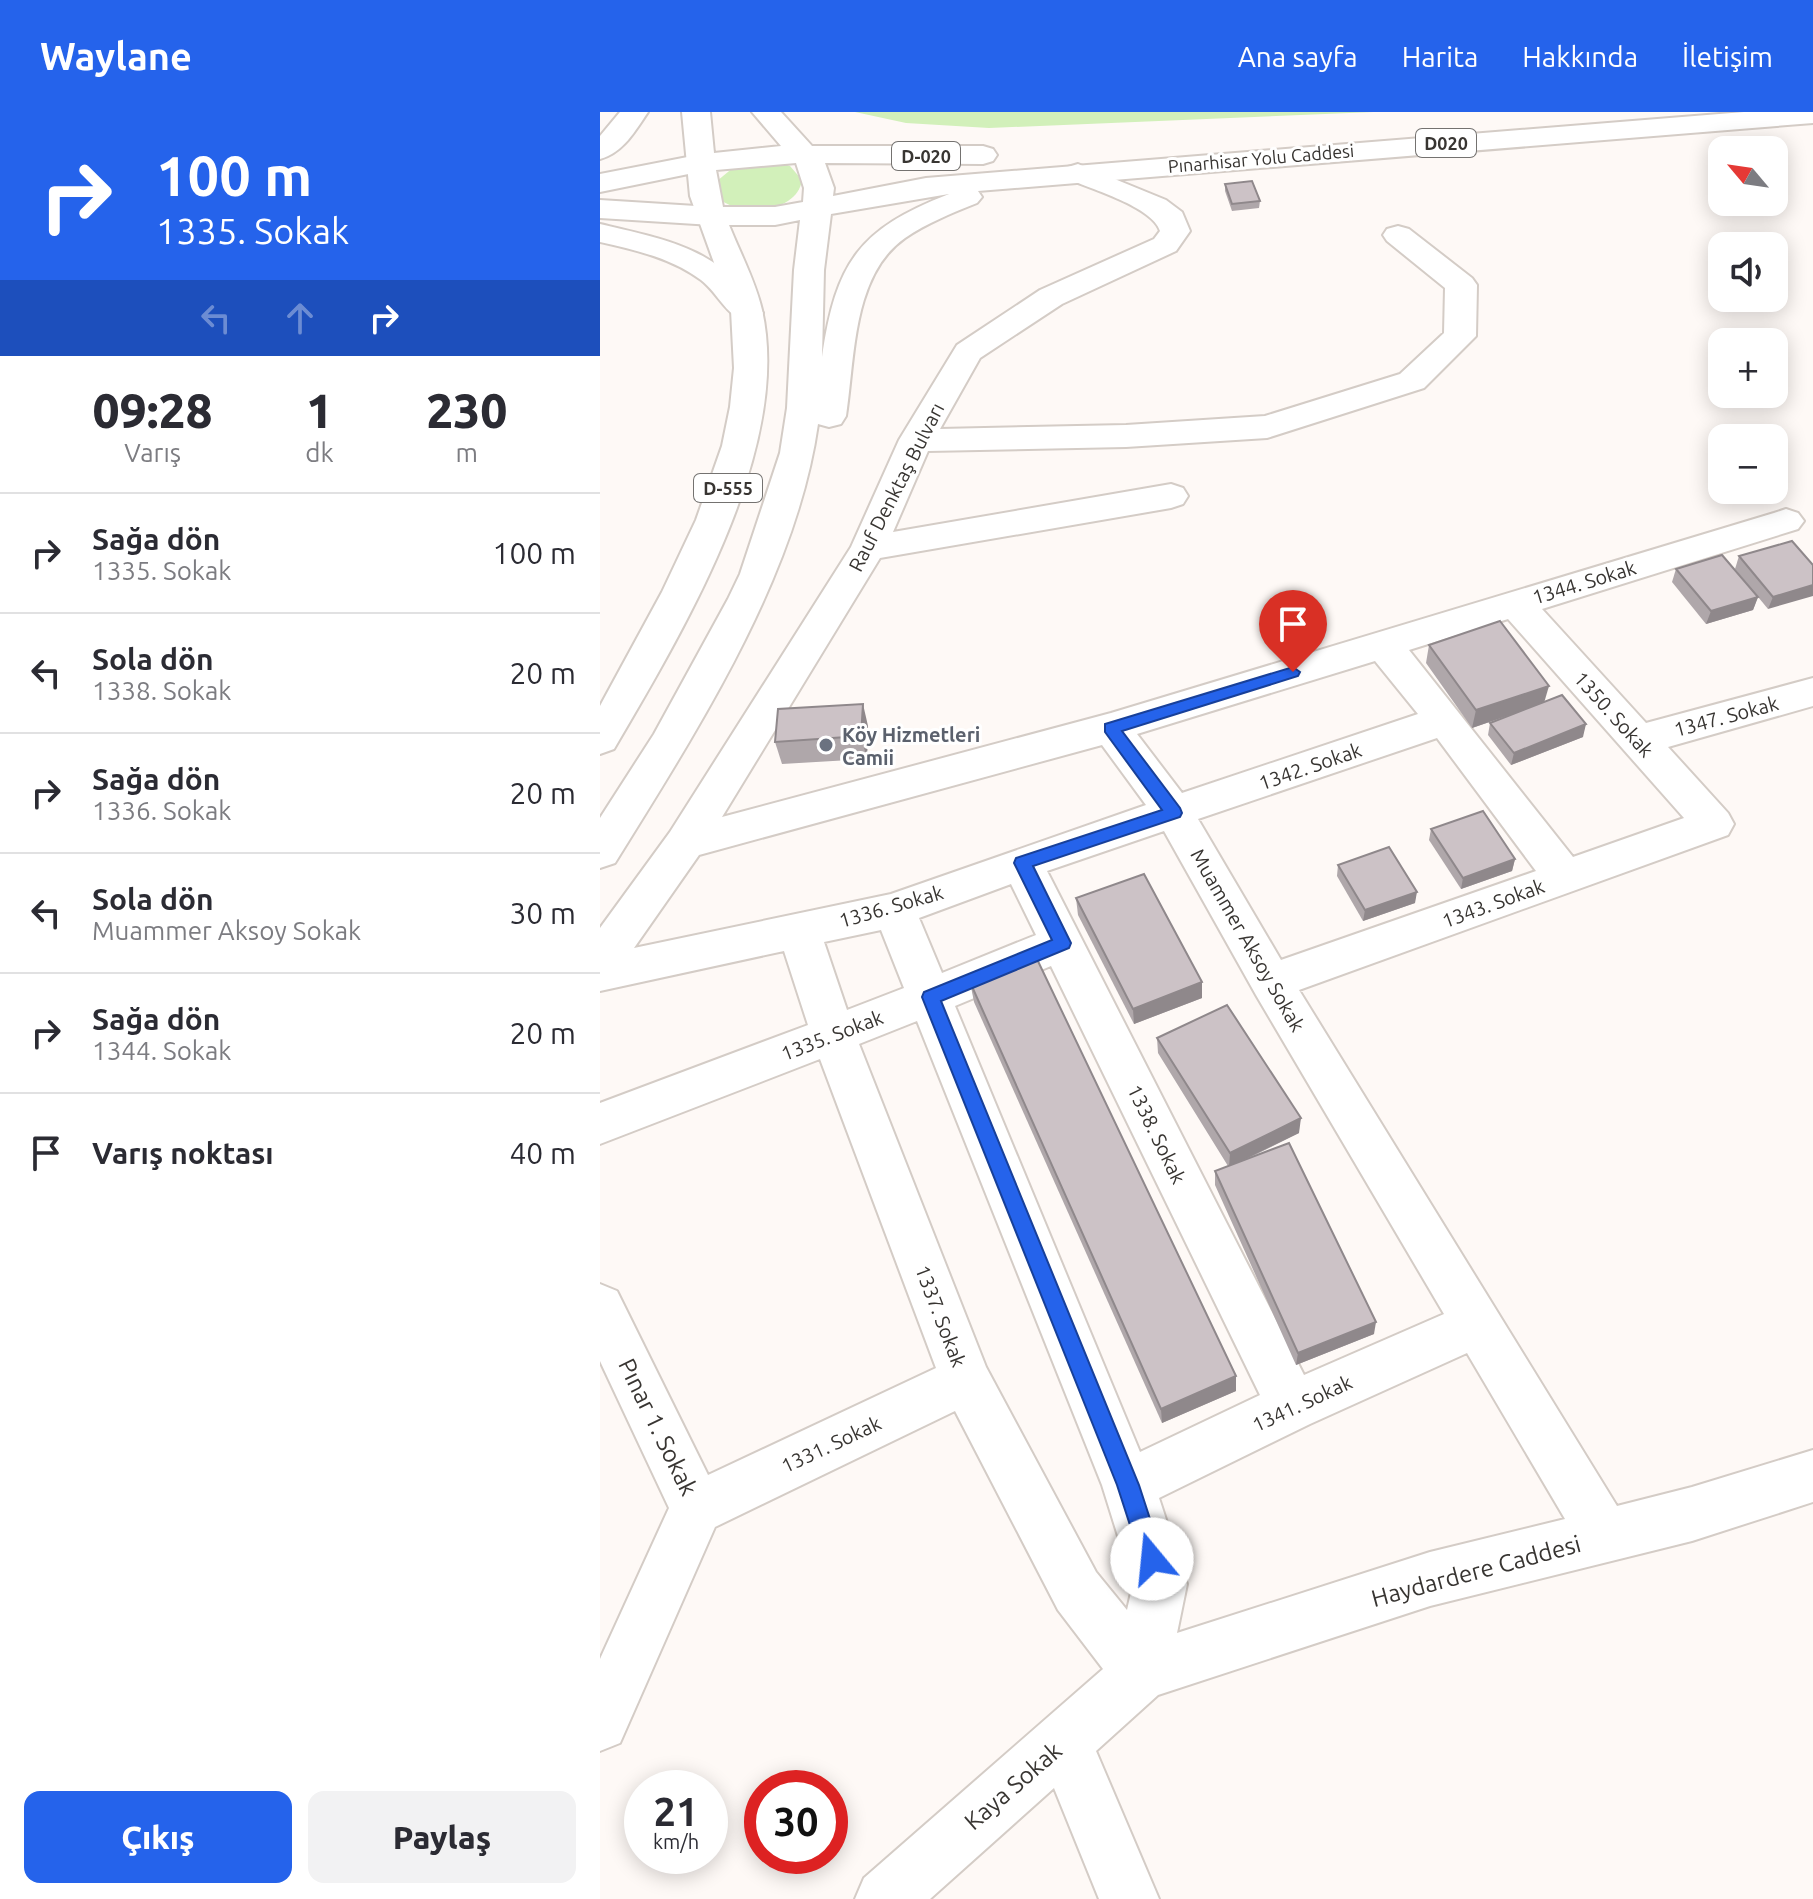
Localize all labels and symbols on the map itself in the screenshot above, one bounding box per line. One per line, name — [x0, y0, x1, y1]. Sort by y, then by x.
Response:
road number: D020 — [1416, 129, 1476, 157]
north arrow — [1708, 136, 1788, 216]
street label: Pınarhisar Yolu Caddesi — [1167, 140, 1355, 176]
road number: D-020 — [892, 142, 960, 170]
street label: Rauf Denktaş Bulvarı — [844, 399, 948, 575]
road number: D-555 — [694, 474, 762, 502]
street label: 1344. Sokak — [1529, 555, 1639, 609]
pin — [1259, 590, 1327, 672]
street label: 1350. Sokak — [1570, 666, 1658, 762]
street label: 1347. Sokak — [1671, 691, 1781, 741]
place label: Köy Hizmetleri Camii — [842, 723, 980, 769]
marker: Köy Hizmetleri Camii — [817, 736, 835, 754]
street label: 1342. Sokak — [1256, 738, 1364, 794]
street label: Muammer Aksoy Sokak — [1186, 845, 1310, 1035]
street label: 1343. Sokak — [1439, 874, 1547, 932]
street label: 1336. Sokak — [836, 880, 946, 932]
street label: 1335. Sokak — [778, 1005, 886, 1065]
street label: 1338. Sokak — [1123, 1081, 1191, 1187]
street label: 1337. Sokak — [911, 1262, 971, 1370]
street label: Pınar 1. Sokak — [613, 1354, 703, 1500]
street label: 1341. Sokak — [1249, 1370, 1355, 1436]
street label: 1331. Sokak — [778, 1411, 884, 1477]
position arrow — [1110, 1517, 1194, 1601]
street label: Haydardere Caddesi — [1368, 1530, 1584, 1612]
street label: Kaya Sokak — [959, 1737, 1067, 1835]
speed limit sign: 30 — [744, 1770, 848, 1874]

